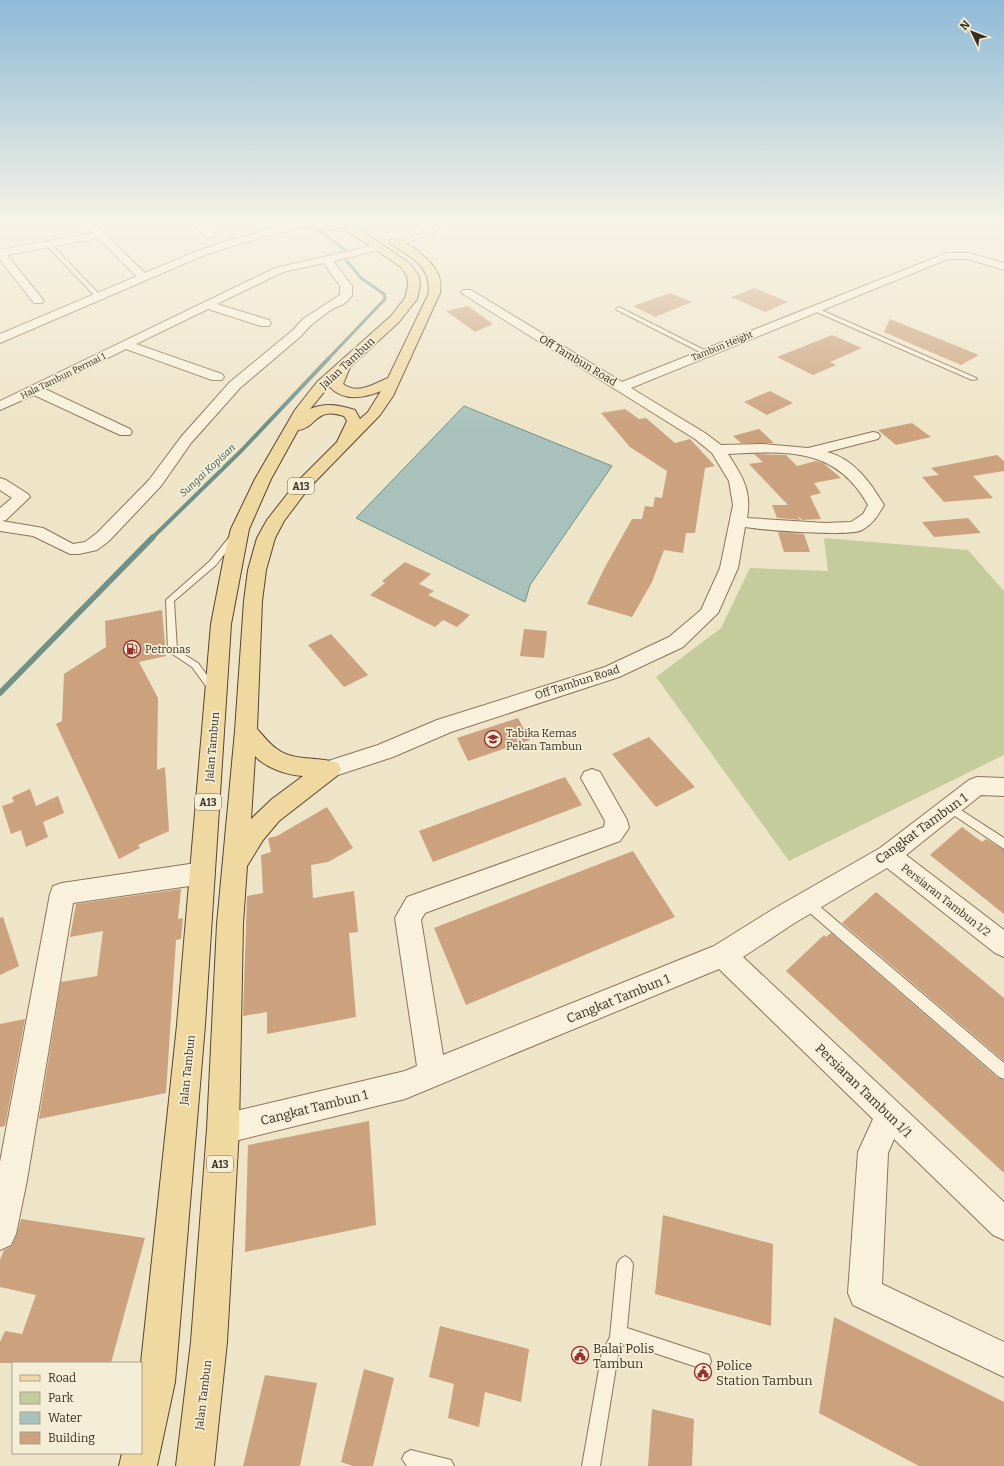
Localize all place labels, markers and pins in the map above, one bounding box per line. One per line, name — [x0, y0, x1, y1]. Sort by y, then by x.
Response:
fuel station icon: Petronas — [122, 639, 142, 659]
place label: Petronas — [145, 643, 191, 656]
place label: Tabika Kemas Pekan Tambun — [506, 727, 582, 753]
school or university icon: Tabika Kemas Pekan Tambun — [483, 729, 503, 749]
place label: Balai Polis Tambun — [593, 1341, 654, 1371]
public building icon: Balai Polis Tambun — [570, 1345, 590, 1365]
place label: Police Station Tambun — [716, 1358, 813, 1388]
public building icon: Police Station Tambun — [693, 1362, 713, 1382]

